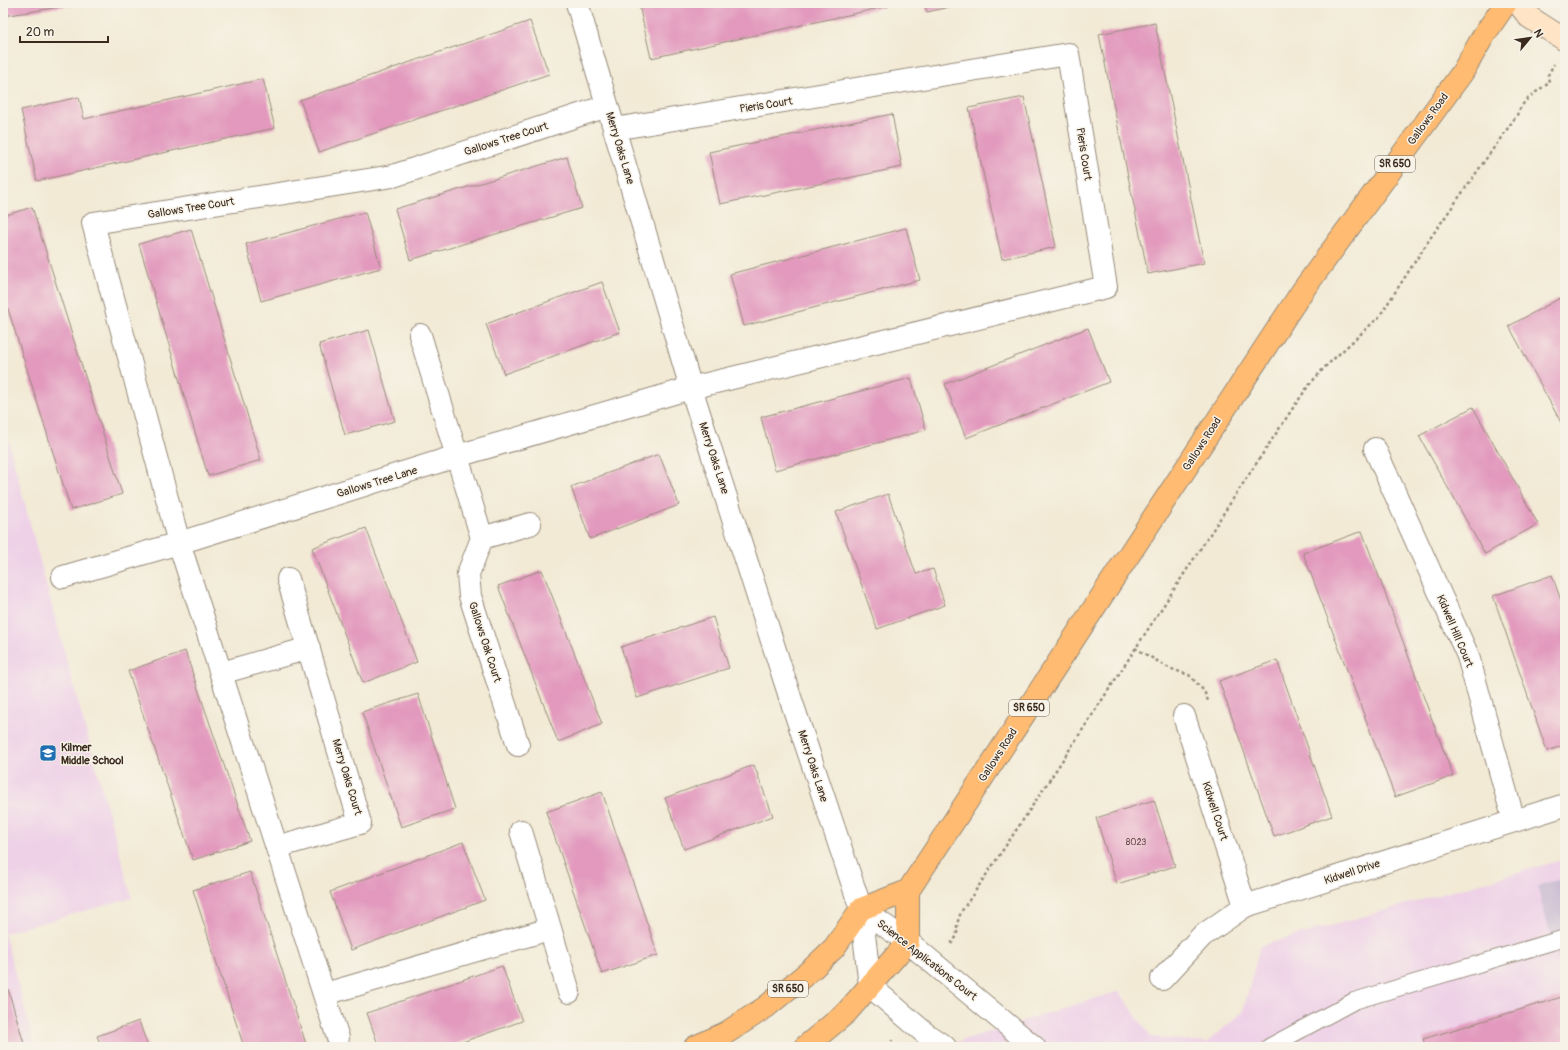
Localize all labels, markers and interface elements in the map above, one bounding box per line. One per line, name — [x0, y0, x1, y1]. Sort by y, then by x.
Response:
scale bar — [20, 18, 108, 44]
north arrow — [1510, 18, 1550, 58]
text: 20 m — [26, 25, 55, 40]
text: N — [1531, 27, 1546, 40]
street label: Gallows Road — [1405, 91, 1451, 147]
street label: Pieris Court — [739, 94, 794, 116]
street label: Merry Oaks Lane — [603, 110, 637, 186]
street label: Gallows Tree Court — [462, 119, 550, 159]
street label: Pieris Court — [1073, 127, 1095, 182]
road number: SR 650 — [1375, 156, 1415, 172]
street label: Gallows Tree Court — [147, 195, 236, 221]
street label: Gallows Road — [1180, 415, 1224, 473]
street label: Merry Oaks Lane — [696, 420, 732, 496]
street label: Gallows Tree Lane — [335, 463, 419, 500]
street label: Kidwell Hill Court — [1434, 593, 1476, 670]
street label: Gallows Oak Court — [466, 600, 504, 684]
road number: SR 650 — [1009, 700, 1049, 716]
street label: Gallows Road — [976, 726, 1020, 784]
street label: Merry Oaks Lane — [795, 728, 831, 804]
street label: Merry Oaks Court — [329, 737, 365, 817]
place label: Kilmer Middle School — [61, 741, 124, 767]
school or university icon: Kilmer Middle School — [38, 743, 58, 763]
street label: Kidwell Court — [1199, 780, 1231, 843]
house number: 8023 — [1126, 837, 1146, 848]
street label: Kidwell Drive — [1322, 857, 1382, 887]
street label: Science Applications Court — [874, 917, 980, 1003]
road number: SR 650 — [768, 981, 808, 997]

